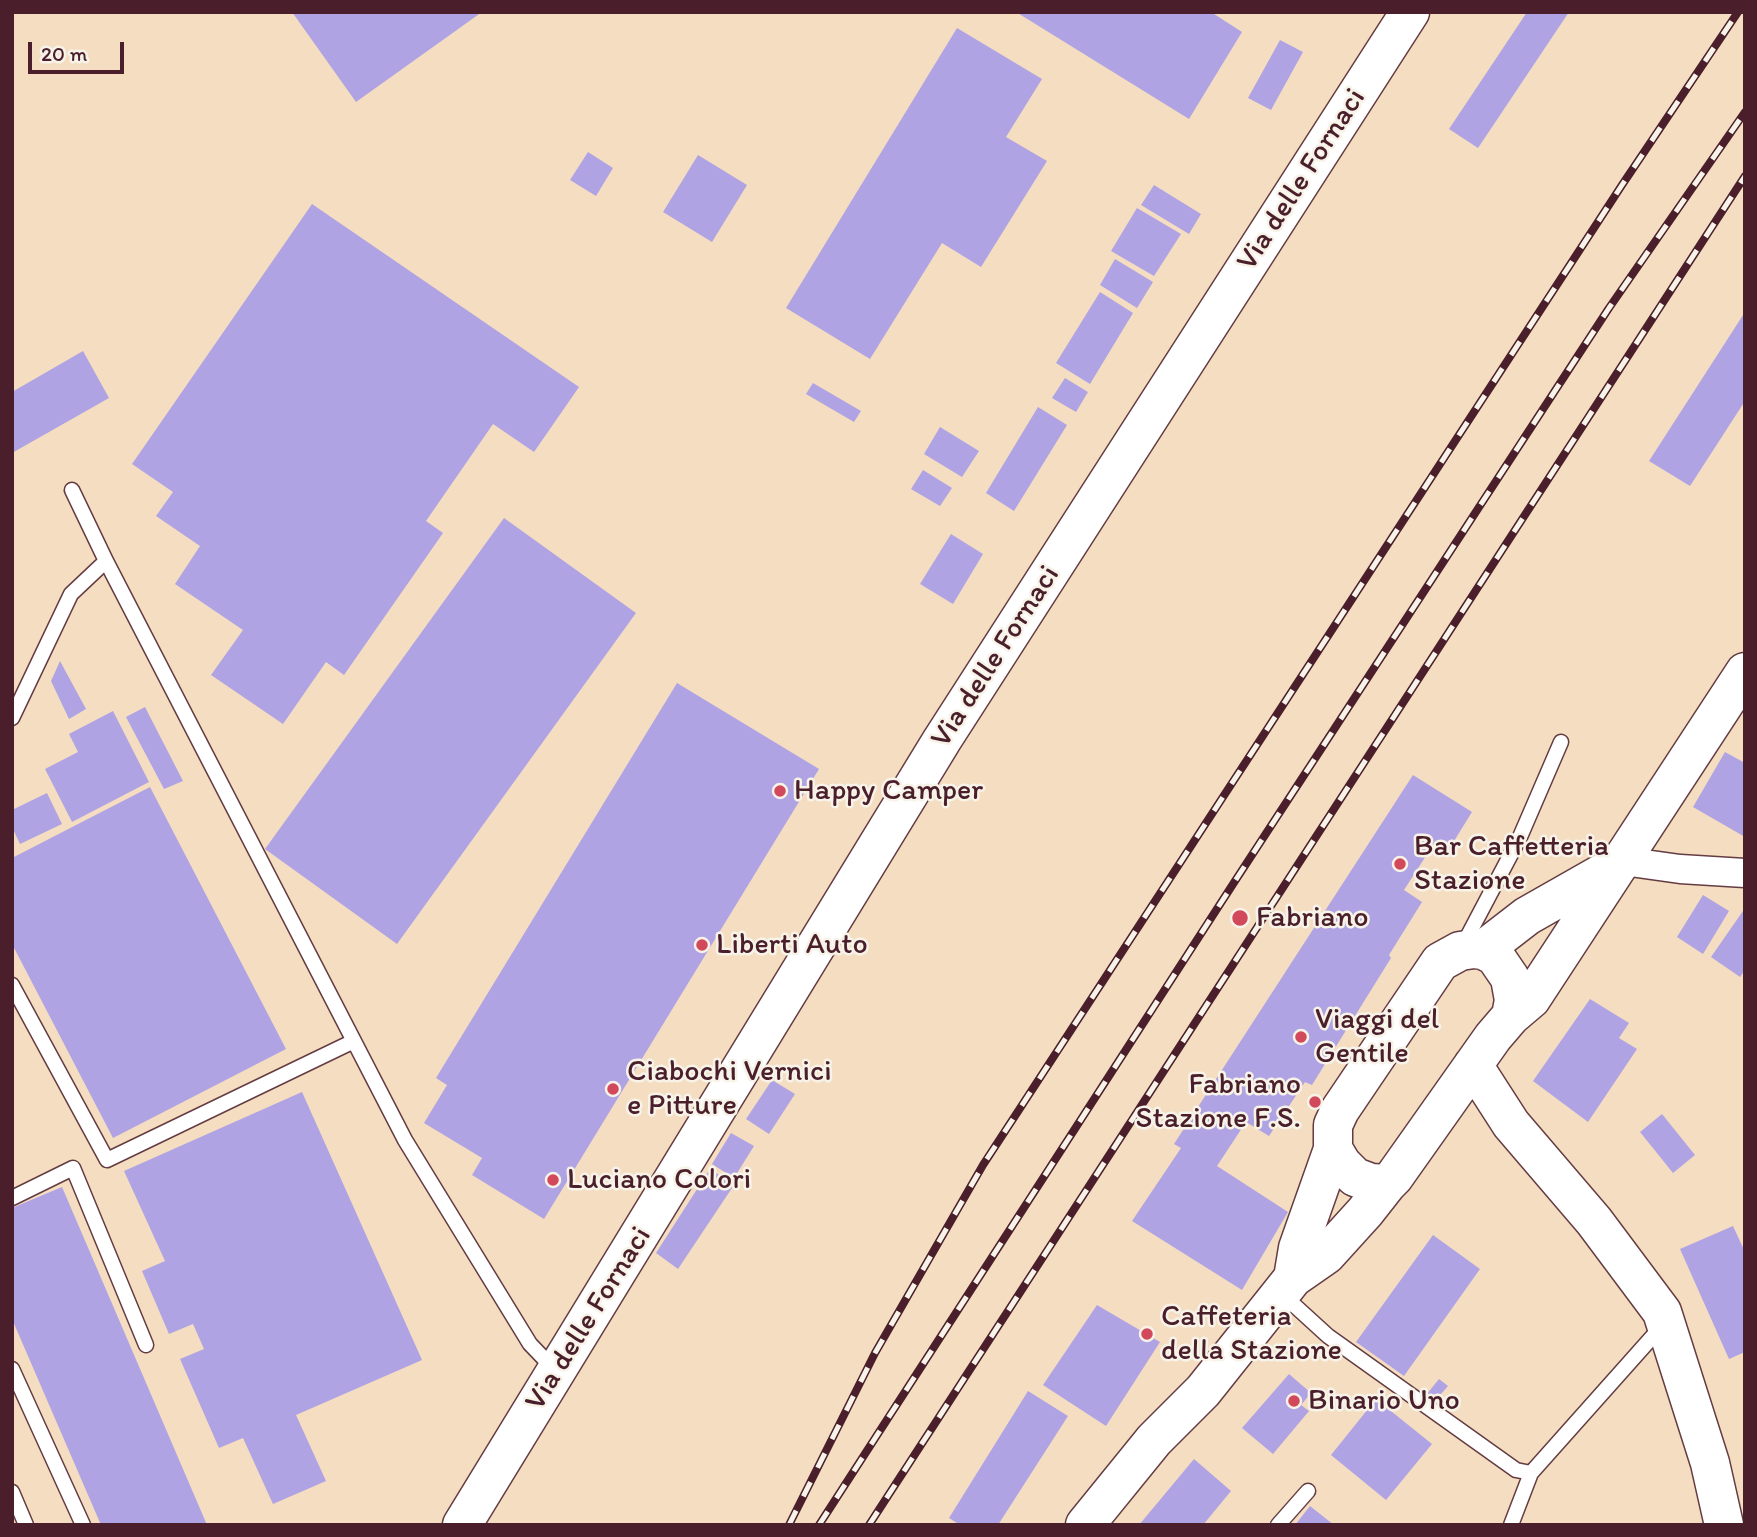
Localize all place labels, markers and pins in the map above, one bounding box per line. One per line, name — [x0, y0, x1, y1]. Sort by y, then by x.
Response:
place label: Happy Camper — [794, 773, 983, 809]
marker: Happy Camper — [772, 783, 788, 799]
place label: Bar Caffetteria Stazione — [1414, 829, 1609, 900]
marker: Bar Caffetteria Stazione — [1392, 856, 1408, 872]
place label: Fabriano — [1256, 900, 1369, 936]
marker: Fabriano — [1230, 908, 1250, 928]
place label: Liberti Auto — [716, 927, 868, 963]
marker: Liberti Auto — [694, 937, 710, 953]
place label: Viaggi del Gentile — [1315, 1002, 1439, 1072]
marker: Viaggi del Gentile — [1293, 1029, 1309, 1045]
place label: Ciabochi Vernici e Pitture — [627, 1054, 832, 1124]
place label: Fabriano Stazione F.S. — [1136, 1067, 1301, 1138]
marker: Ciabochi Vernici e Pitture — [605, 1081, 621, 1097]
marker: Fabriano Stazione F.S. — [1307, 1094, 1323, 1110]
place label: Luciano Colori — [567, 1162, 751, 1198]
marker: Luciano Colori — [545, 1172, 561, 1188]
place label: Caffeteria della Stazione — [1161, 1299, 1342, 1370]
marker: Caffeteria della Stazione — [1139, 1326, 1155, 1342]
place label: Binario Uno — [1308, 1383, 1460, 1419]
marker: Binario Uno — [1286, 1393, 1302, 1409]

